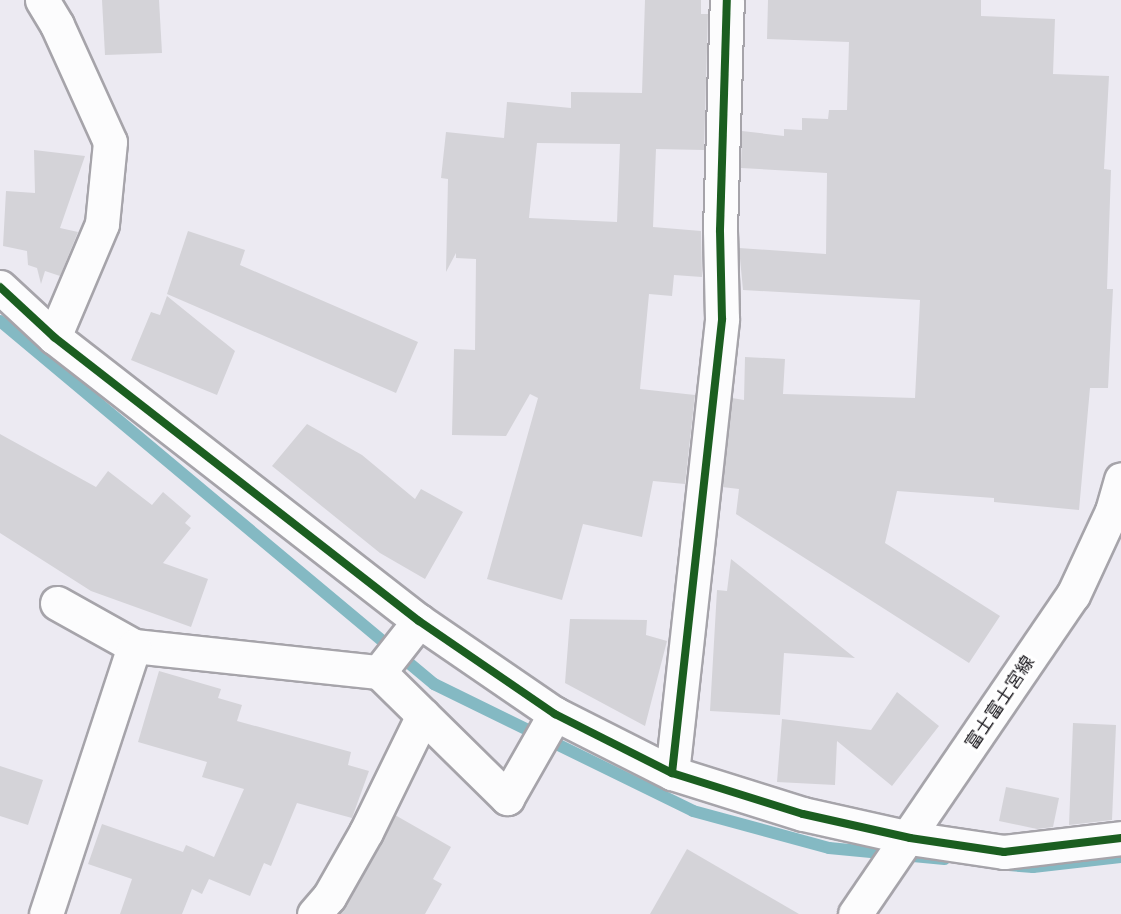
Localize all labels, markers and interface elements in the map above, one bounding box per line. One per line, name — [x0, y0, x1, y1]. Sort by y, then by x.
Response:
street label: 富士富士宮線 — [961, 652, 1039, 754]

